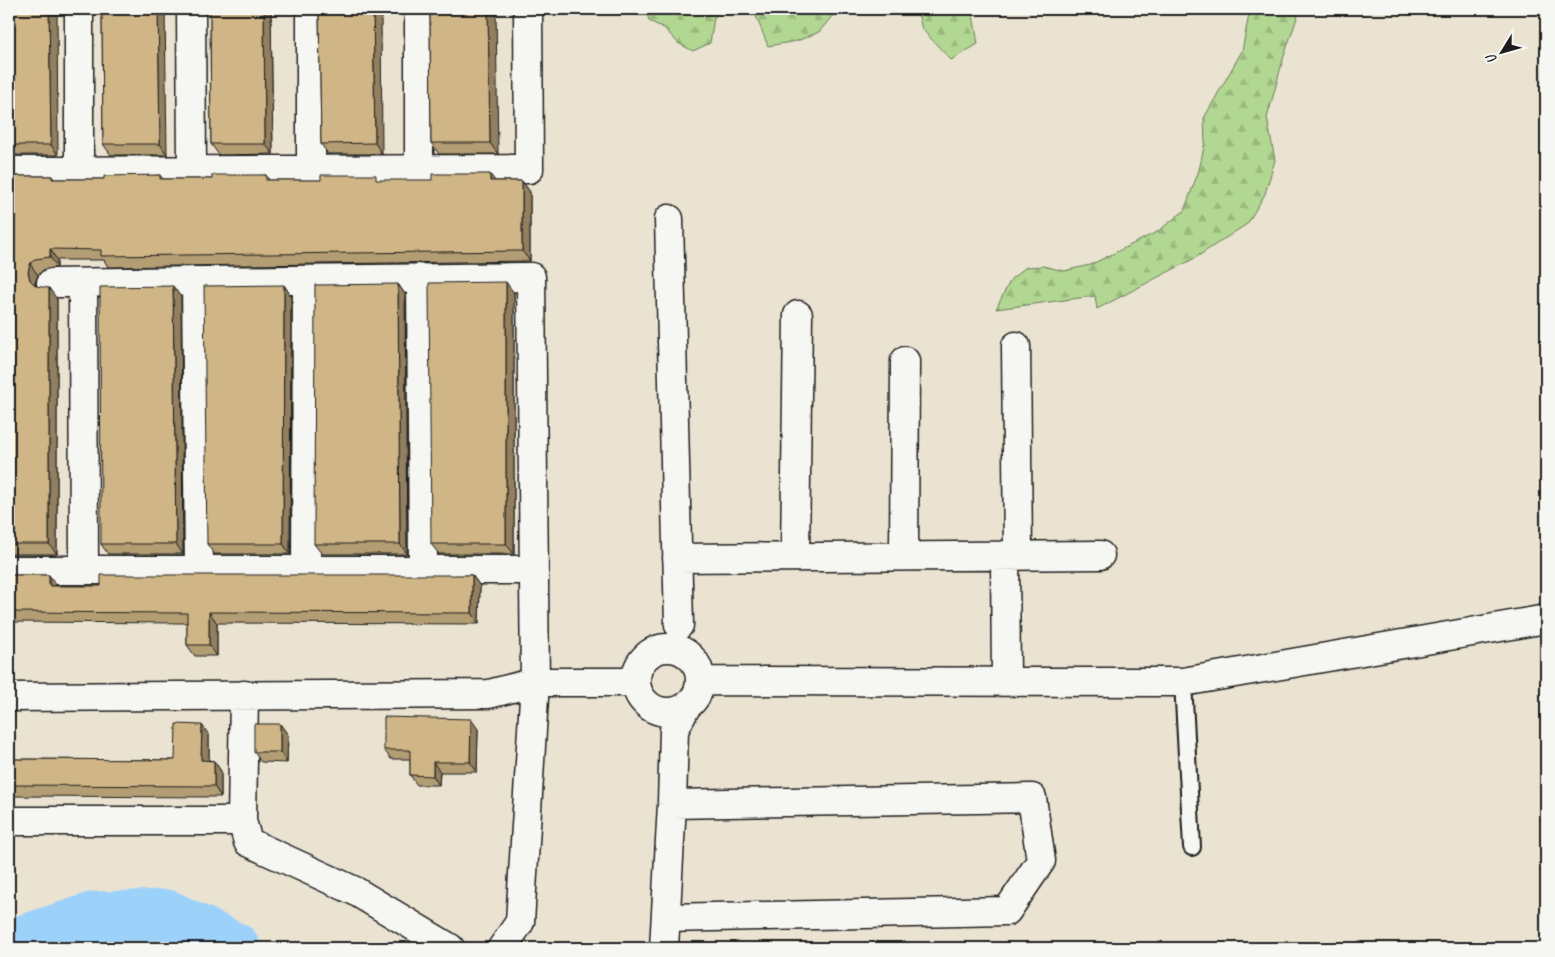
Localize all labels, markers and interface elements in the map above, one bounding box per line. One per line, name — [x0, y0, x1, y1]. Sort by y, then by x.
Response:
north arrow — [1478, 28, 1528, 78]
text: U — [1481, 49, 1501, 67]

